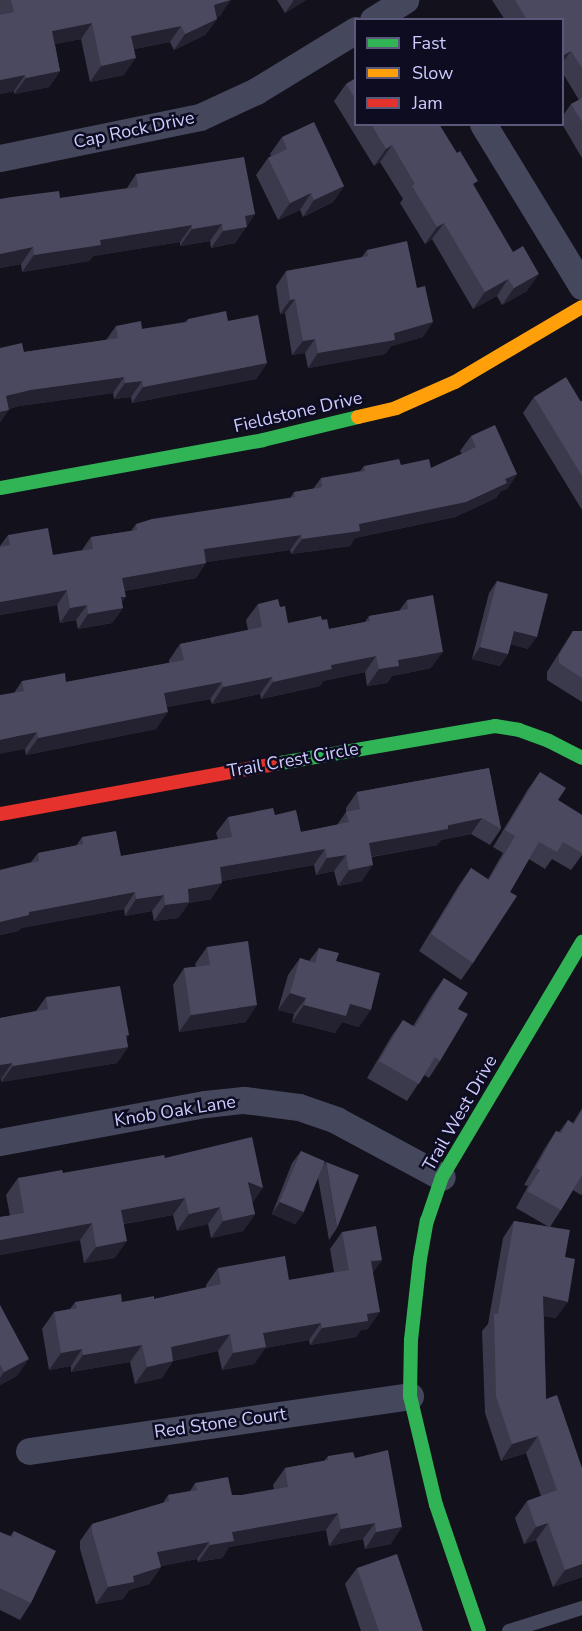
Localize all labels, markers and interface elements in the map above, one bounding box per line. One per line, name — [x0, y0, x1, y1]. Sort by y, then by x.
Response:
legend — [354, 18, 564, 126]
text: Fast — [412, 31, 446, 55]
text: Slow — [412, 61, 453, 85]
text: Jam — [412, 91, 443, 115]
street label: Cap Rock Drive — [72, 107, 196, 153]
street label: Fieldstone Drive — [232, 387, 364, 437]
street label: Trail Crest Circle — [226, 738, 360, 782]
street label: Trail West Drive — [418, 1051, 502, 1175]
street label: Knob Oak Lane — [113, 1091, 237, 1131]
street label: Red Stone Court — [153, 1403, 287, 1443]

